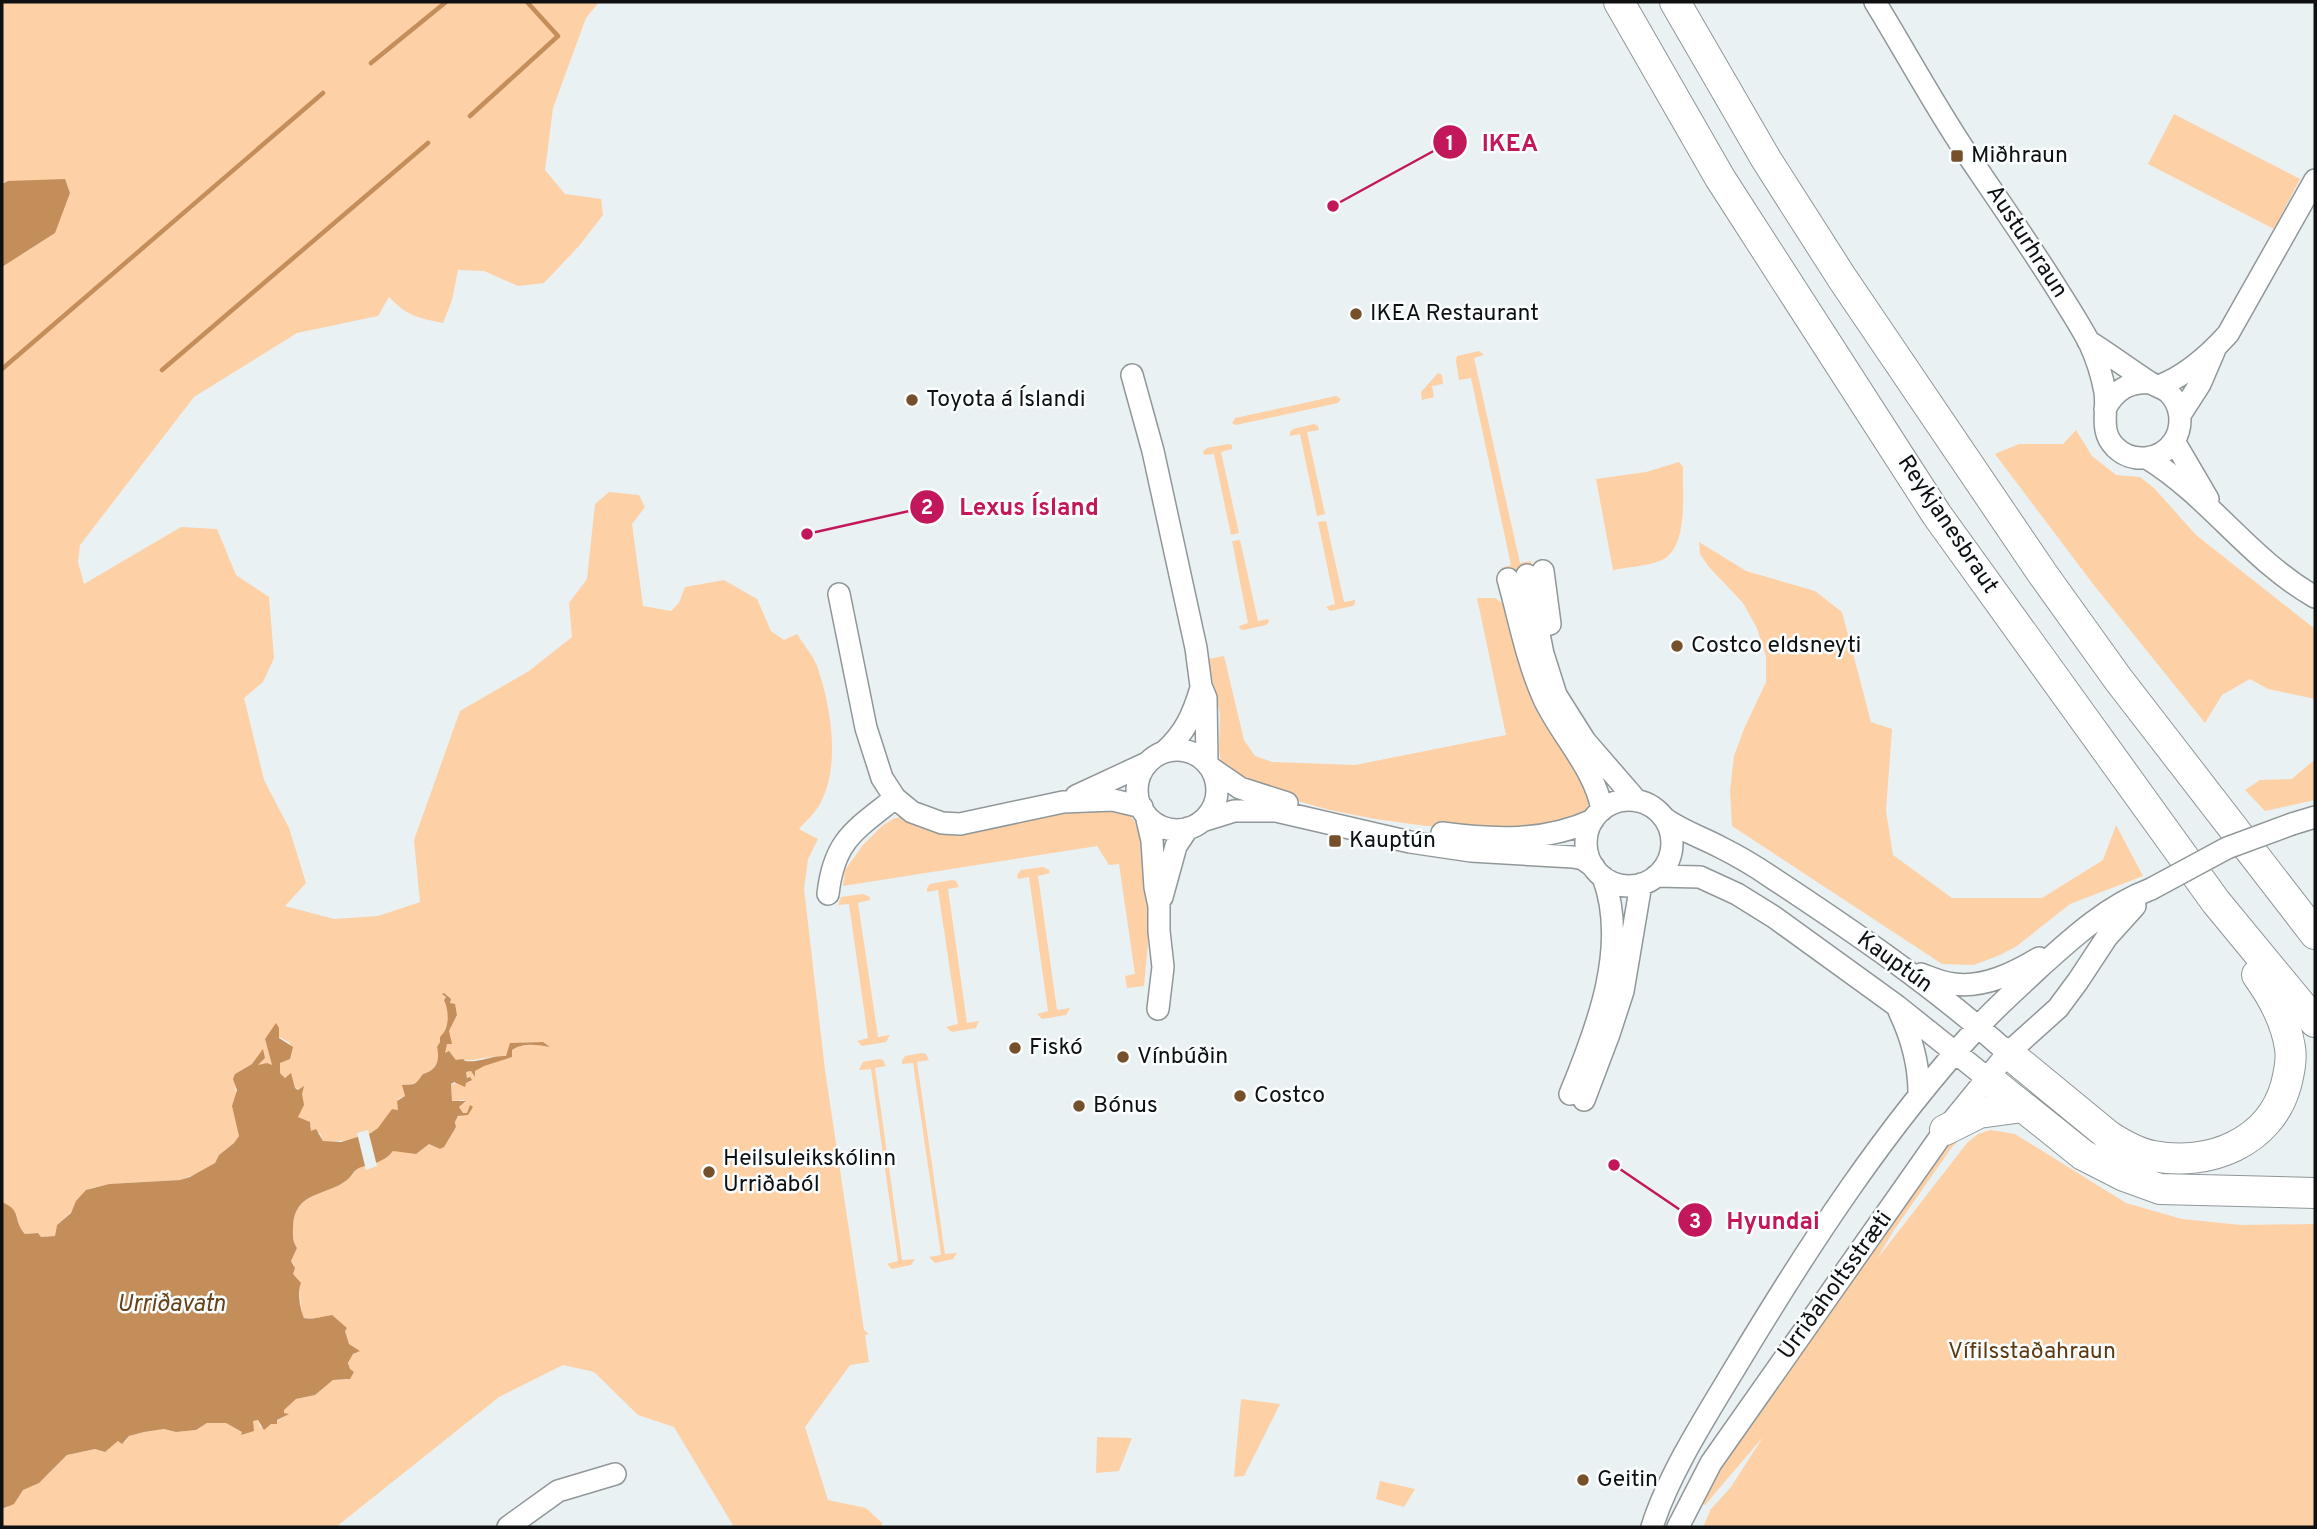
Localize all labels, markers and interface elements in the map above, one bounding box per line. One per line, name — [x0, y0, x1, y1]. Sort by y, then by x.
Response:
callout: IKEA — [1433, 120, 1552, 165]
text: IKEA — [1482, 130, 1538, 160]
text: 1 — [1446, 131, 1454, 158]
place label: Miðhraun — [1971, 142, 2068, 171]
marker: Miðhraun — [1949, 148, 1965, 164]
street label: Austurhraun — [1979, 180, 2073, 304]
place label: IKEA Restaurant — [1370, 300, 1539, 329]
marker: IKEA Restaurant — [1348, 306, 1364, 322]
place label: Toyota á Íslandi — [926, 385, 1086, 415]
marker: Toyota á Íslandi — [904, 392, 920, 408]
street label: Reykjanesbraut — [1890, 450, 2004, 600]
callout: Lexus Ísland — [910, 484, 1112, 529]
text: Lexus Ísland — [959, 492, 1099, 524]
text: 2 — [921, 495, 933, 522]
place label: Costco eldsneyti — [1691, 632, 1861, 661]
marker: Costco eldsneyti — [1669, 638, 1685, 654]
place label: Kauptún — [1349, 827, 1436, 856]
marker: Kauptún — [1327, 833, 1343, 849]
street label: Kauptún — [1850, 926, 1938, 1000]
place label: Fiskó — [1029, 1034, 1083, 1063]
marker: Fiskó — [1007, 1040, 1023, 1056]
place label: Vínbúðin — [1137, 1043, 1228, 1072]
marker: Vínbúðin — [1115, 1049, 1131, 1065]
place label: Costco — [1254, 1082, 1325, 1111]
marker: Costco — [1232, 1088, 1248, 1104]
place label: Bónus — [1093, 1092, 1158, 1121]
marker: Bónus — [1071, 1098, 1087, 1114]
place label: Heilsuleikskólinn Urriðaból — [723, 1145, 896, 1200]
marker: Heilsuleikskólinn Urriðaból — [701, 1164, 717, 1180]
callout: Hyundai — [1677, 1198, 1834, 1243]
street label: Urriðaholtsstræti — [1772, 1206, 1900, 1366]
text: Hyundai — [1726, 1208, 1820, 1238]
text: 3 — [1689, 1209, 1701, 1236]
water label: Urriðavatn — [117, 1290, 225, 1320]
park label: Vífilsstaðahraun — [1948, 1338, 2116, 1367]
place label: Geitin — [1597, 1466, 1658, 1495]
marker: Geitin — [1575, 1472, 1591, 1488]

